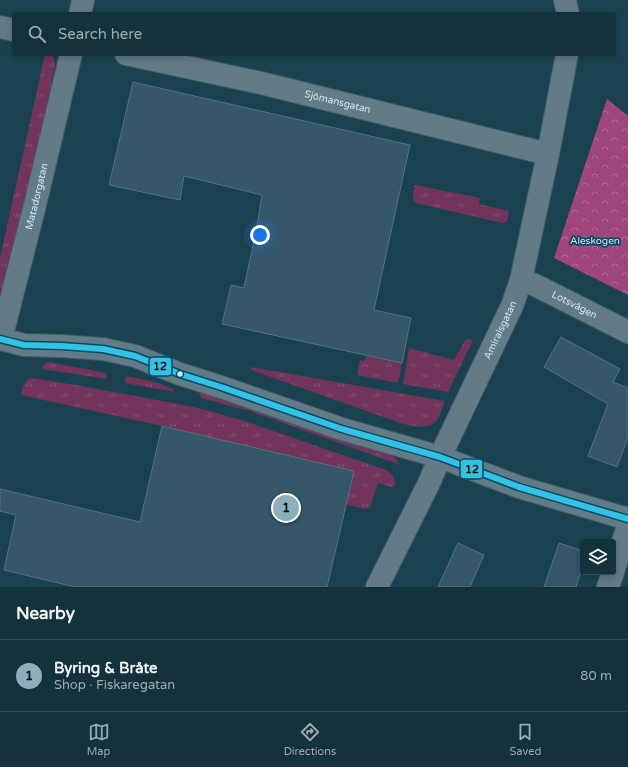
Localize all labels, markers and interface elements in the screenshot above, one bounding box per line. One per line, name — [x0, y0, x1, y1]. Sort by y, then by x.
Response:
search box — [12, 12, 616, 56]
icon: search — [26, 23, 48, 45]
text: Search here — [58, 25, 142, 43]
street label: Sjömansgatan — [303, 88, 372, 116]
street label: Matadorgatan — [23, 162, 51, 231]
your location — [250, 225, 270, 245]
park label: Aleskogen — [570, 235, 620, 247]
street label: Lotsvägen — [550, 288, 599, 321]
street label: Amiralsgatan — [481, 299, 519, 361]
line badge: 12 — [149, 357, 172, 376]
text: 12 — [153, 360, 167, 373]
unlabelled marker — [175, 369, 185, 379]
line badge: 12 — [460, 459, 483, 479]
text: 12 — [465, 463, 479, 476]
pin: 1 — [273, 493, 299, 523]
map controls — [580, 539, 616, 575]
button: layers — [580, 539, 616, 575]
text: Nearby — [16, 603, 75, 624]
text: Byring & Bråte — [54, 659, 158, 677]
text: 1 — [25, 668, 33, 684]
text: 80 m — [580, 668, 612, 684]
text: Shop · Fiskaregatan — [54, 677, 175, 693]
tab: Map — [87, 721, 110, 758]
tab: Directions — [284, 721, 336, 758]
tab: Saved — [510, 721, 541, 758]

